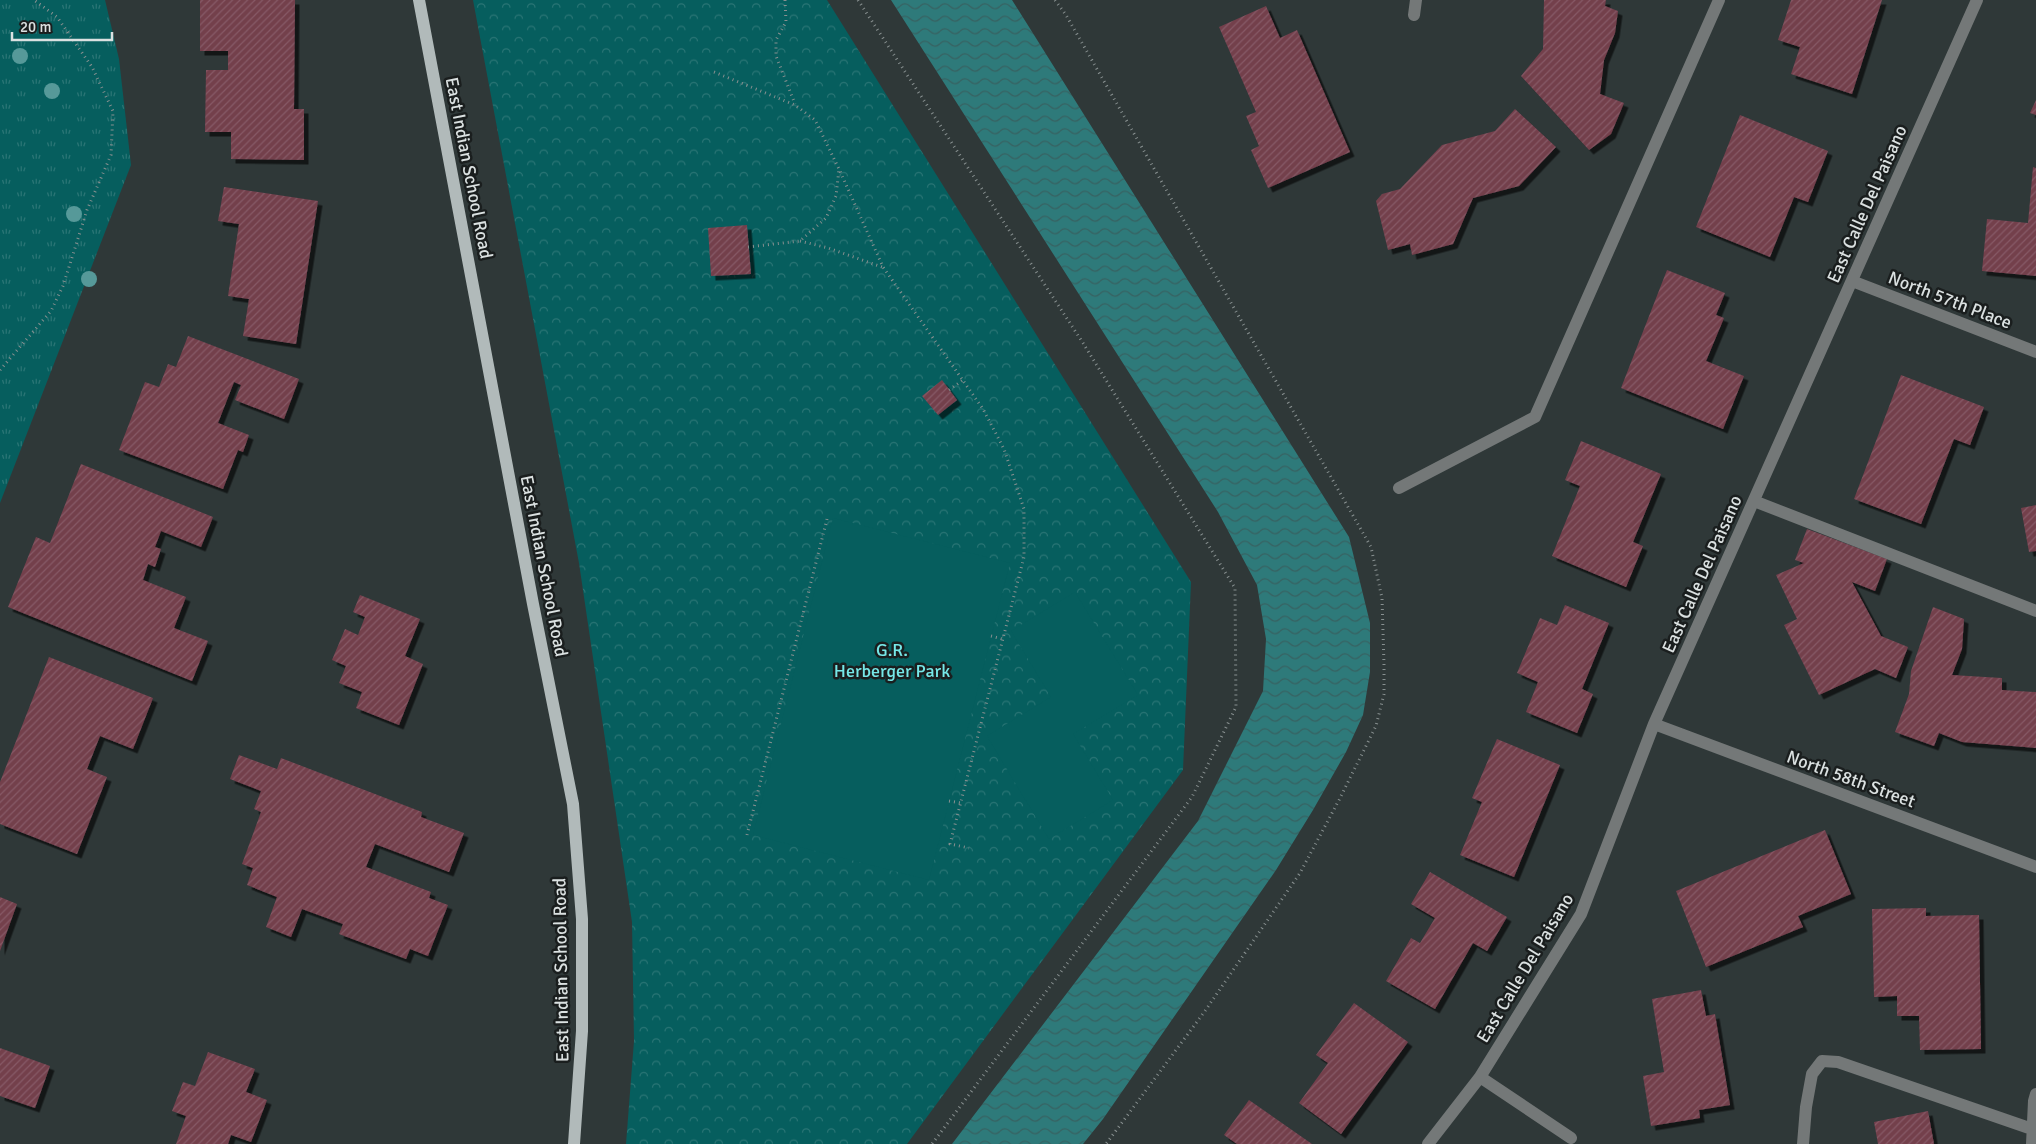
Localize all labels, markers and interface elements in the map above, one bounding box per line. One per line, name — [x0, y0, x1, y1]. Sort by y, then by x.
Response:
scale bar — [12, 10, 112, 42]
text: 20 m — [20, 18, 51, 36]
street label: East Indian School Road — [441, 75, 497, 261]
street label: East Calle Del Paisano — [1822, 122, 1912, 286]
street label: North 57th Place — [1885, 266, 2015, 334]
street label: East Indian School Road — [516, 473, 572, 659]
street label: East Calle Del Paisano — [1657, 492, 1747, 656]
park label: G.R. Herberger Park — [834, 639, 950, 682]
street label: North 58th Street — [1784, 746, 1918, 812]
street label: East Indian School Road — [548, 878, 574, 1062]
street label: East Calle Del Paisano — [1472, 889, 1578, 1047]

